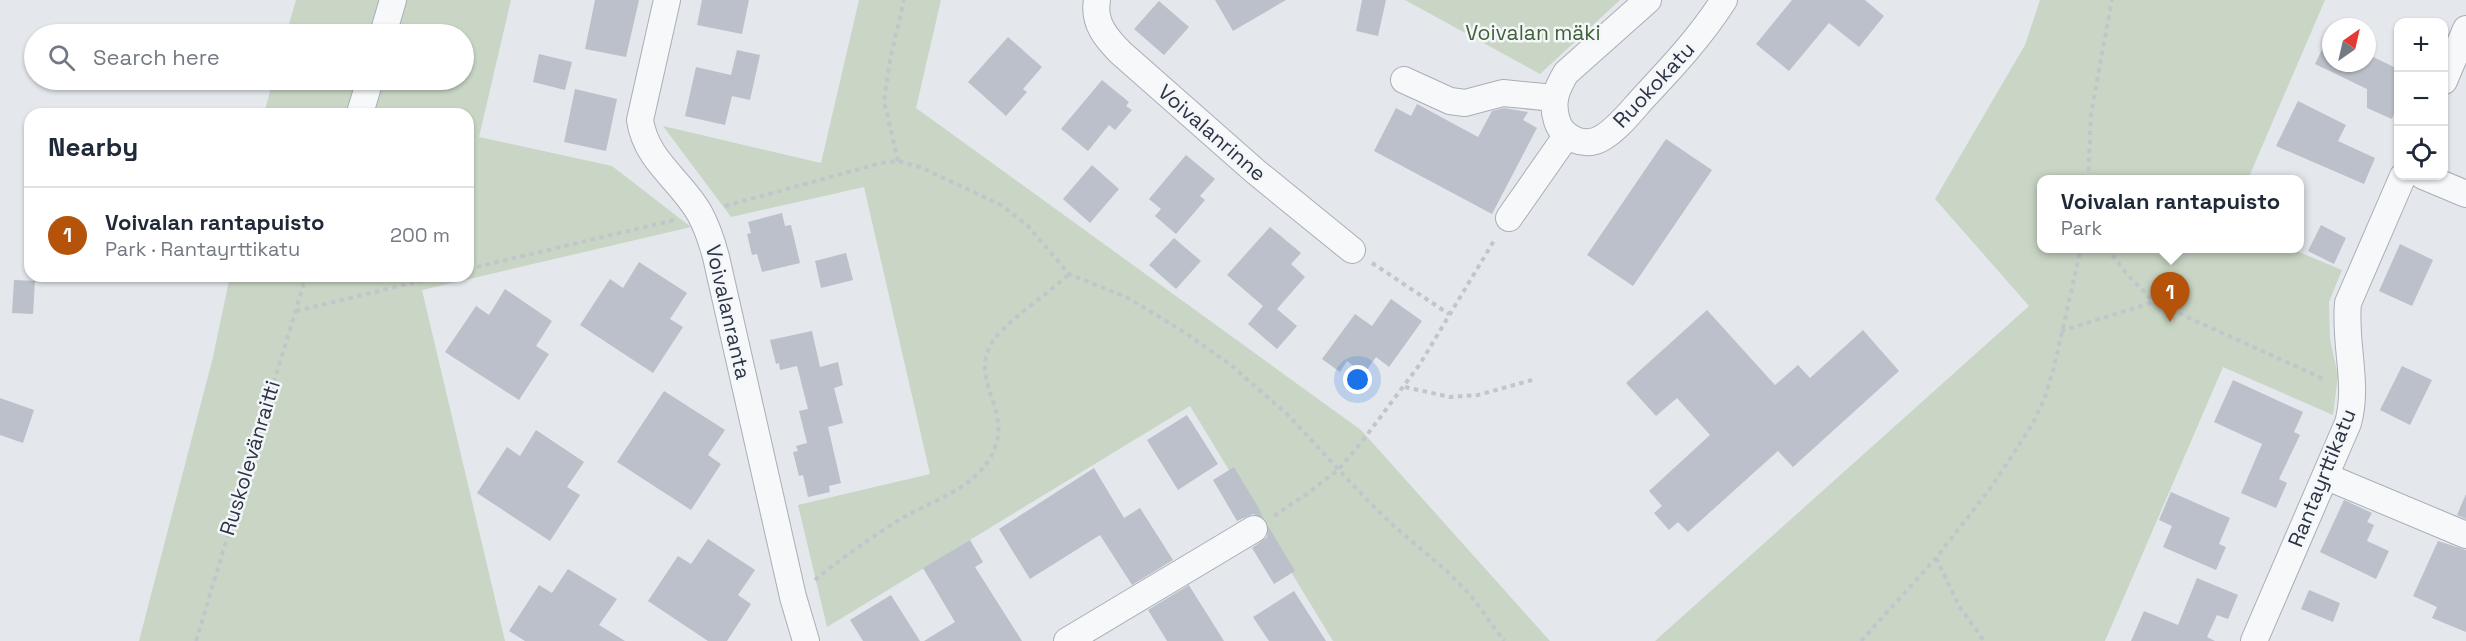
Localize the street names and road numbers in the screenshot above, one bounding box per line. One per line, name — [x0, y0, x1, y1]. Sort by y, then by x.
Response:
street label: Ruokokatu — [1607, 36, 1700, 133]
street label: Voivalanrinne — [1153, 78, 1272, 187]
street label: Voivalanranta — [700, 242, 757, 382]
street label: Ruskolevänraitti — [213, 377, 286, 538]
street label: Rantayrttikatu — [2282, 405, 2362, 551]

